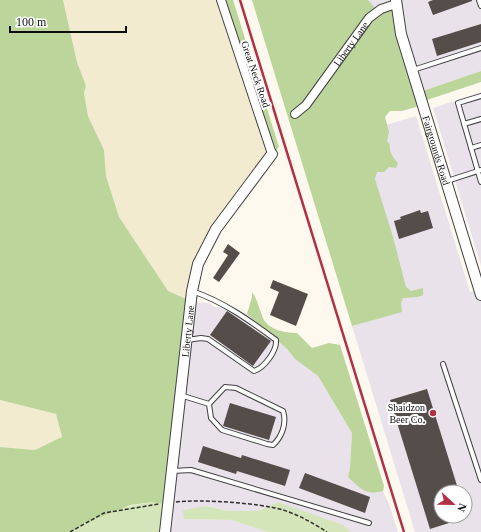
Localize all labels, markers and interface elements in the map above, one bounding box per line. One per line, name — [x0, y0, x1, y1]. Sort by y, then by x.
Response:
scale bar — [10, 8, 126, 34]
text: 100 m — [16, 15, 47, 29]
street label: Liberty Lane — [331, 19, 371, 68]
street label: Great Neck Road — [239, 40, 272, 109]
street label: Fairgrounds Road — [420, 114, 452, 186]
street label: Liberty Lane — [180, 304, 196, 358]
place label: Shaidzon Beer Co. — [388, 402, 425, 425]
marker: Shaidzon Beer Co. — [428, 408, 438, 418]
north arrow — [433, 484, 473, 524]
text: N — [455, 502, 469, 514]

